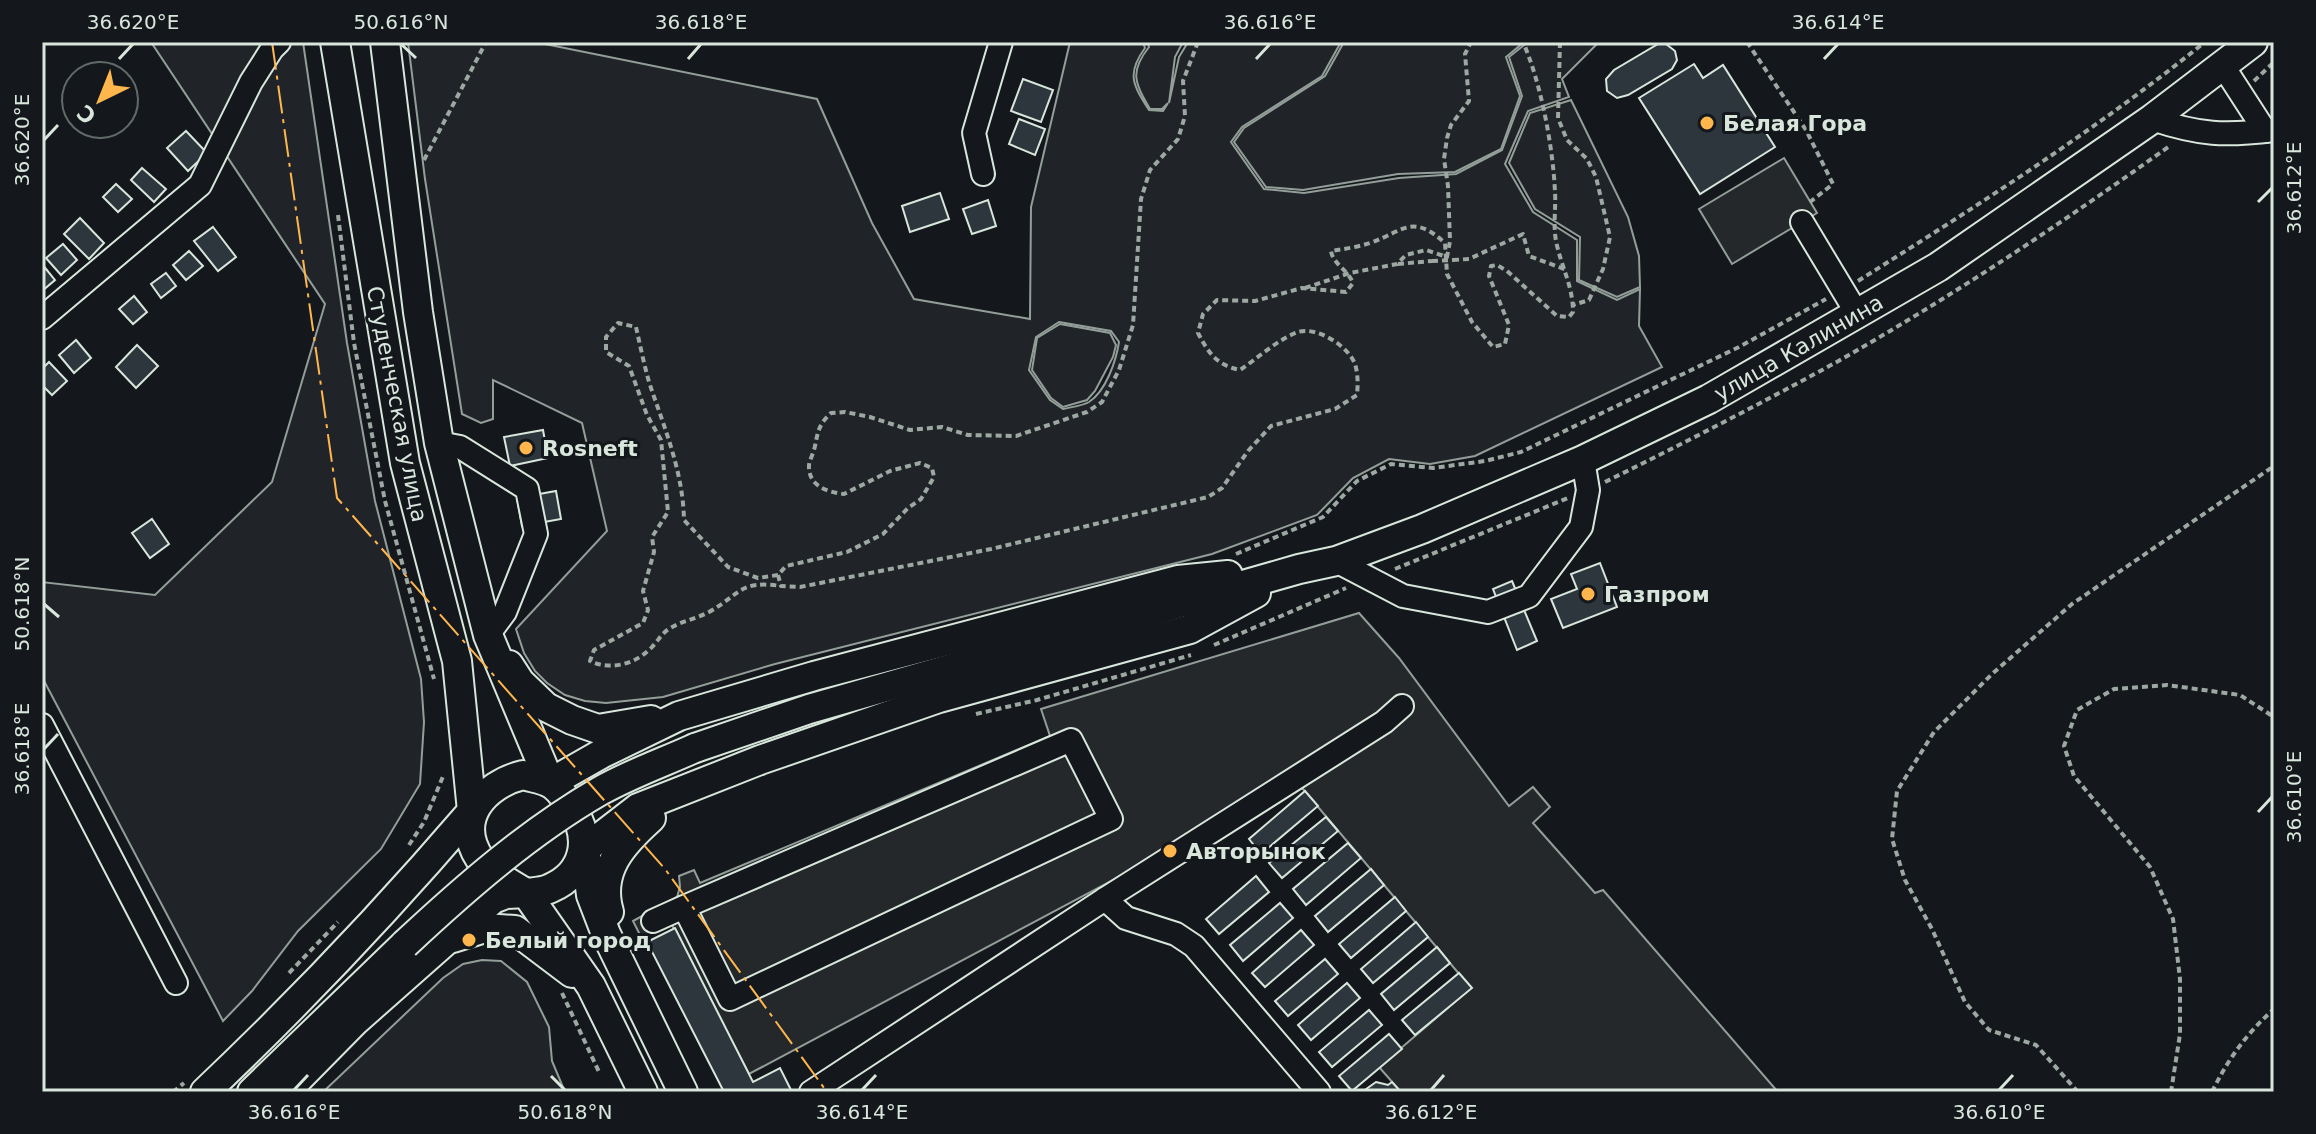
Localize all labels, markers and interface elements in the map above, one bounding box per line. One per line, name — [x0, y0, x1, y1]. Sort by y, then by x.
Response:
text: 36.620°E — [87, 10, 179, 34]
text: 50.616°N — [354, 10, 448, 34]
text: 36.618°E — [655, 10, 747, 34]
text: 36.616°E — [1224, 10, 1316, 34]
text: 36.614°E — [1792, 10, 1884, 34]
north arrow — [60, 60, 140, 140]
text: 36.620°E — [10, 94, 34, 186]
text: С — [72, 100, 101, 129]
place label: Белая Гора — [1723, 111, 1867, 136]
marker: Белая Гора — [1698, 114, 1716, 132]
text: 36.612°E — [2282, 142, 2306, 234]
street label: Студенческая улица — [362, 284, 432, 524]
street label: улица Калинина — [1709, 289, 1887, 406]
place label: Rosneft — [542, 436, 638, 461]
marker: Rosneft — [517, 439, 535, 457]
text: 50.618°N — [10, 557, 34, 651]
place label: Газпром — [1604, 582, 1710, 607]
marker: Газпром — [1579, 585, 1597, 603]
text: 36.618°E — [10, 703, 34, 795]
text: 36.610°E — [2282, 751, 2306, 843]
place label: Авторынок — [1186, 839, 1326, 864]
marker: Авторынок — [1161, 842, 1179, 860]
place label: Белый город — [485, 928, 651, 953]
marker: Белый город — [460, 931, 478, 949]
text: 36.616°E — [248, 1100, 340, 1124]
text: 50.618°N — [518, 1100, 612, 1124]
text: 36.614°E — [816, 1100, 908, 1124]
text: 36.612°E — [1385, 1100, 1477, 1124]
text: 36.610°E — [1953, 1100, 2045, 1124]

